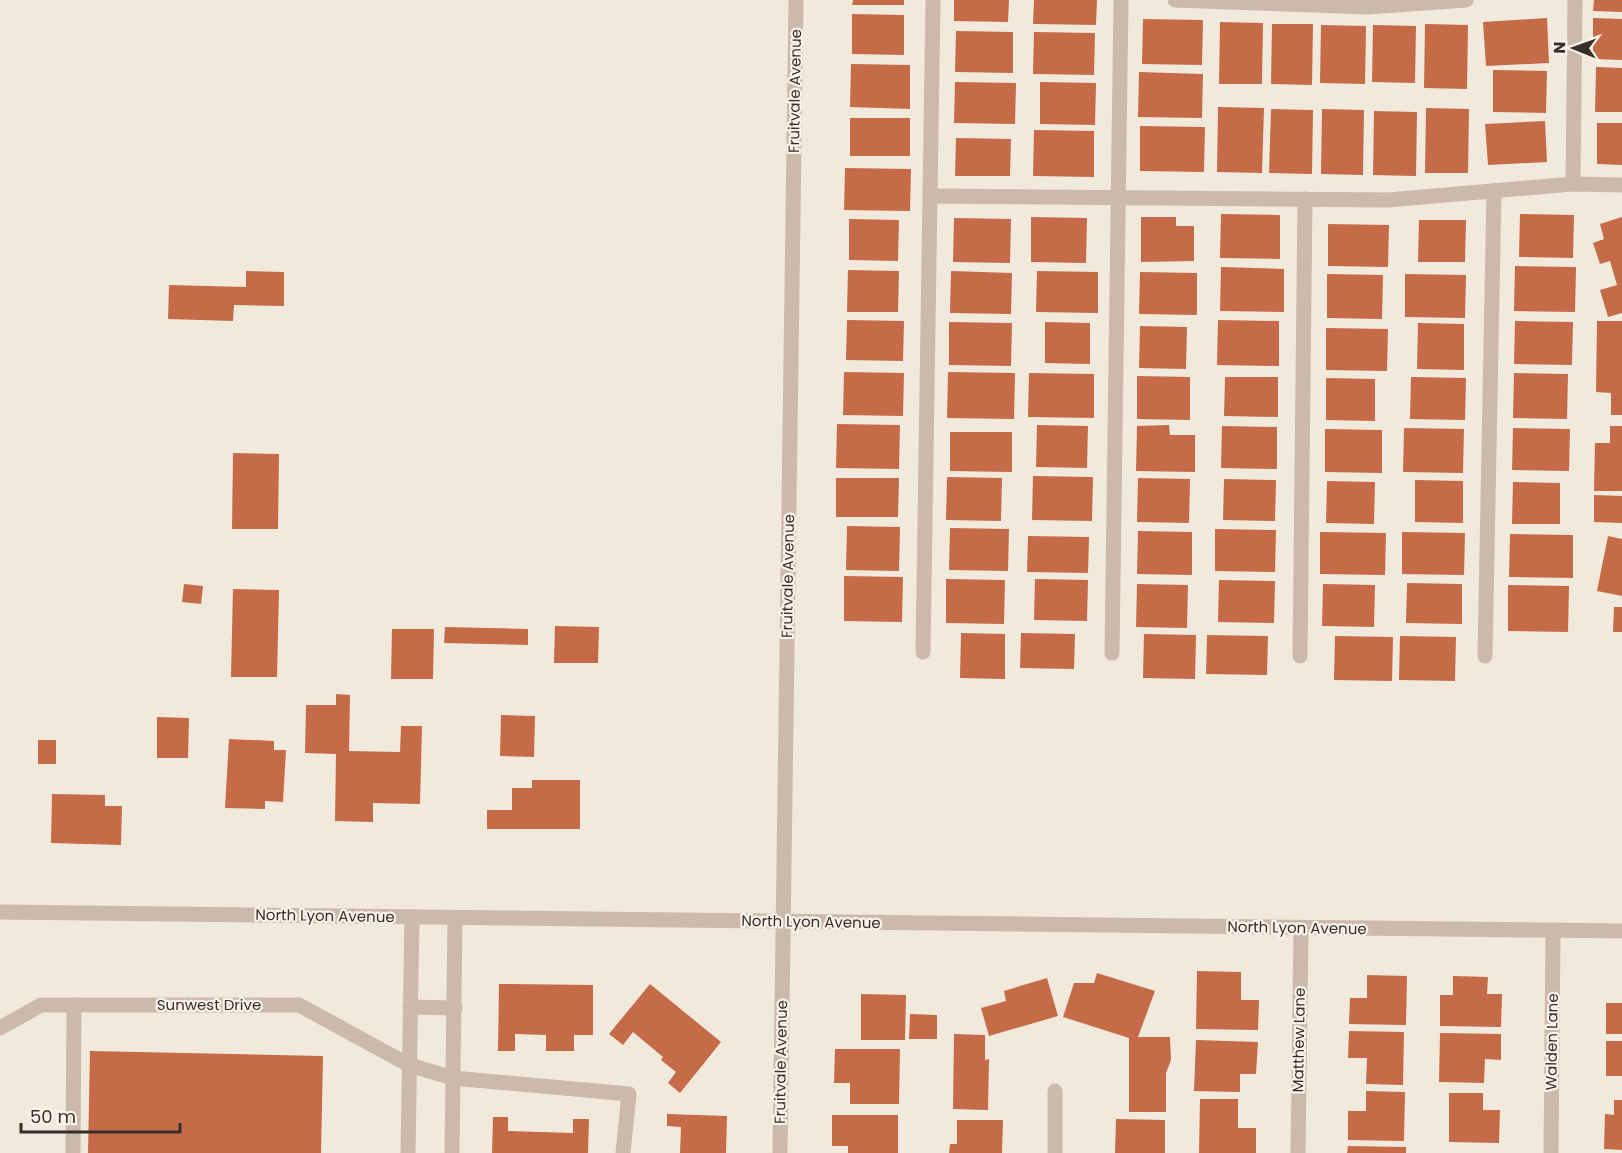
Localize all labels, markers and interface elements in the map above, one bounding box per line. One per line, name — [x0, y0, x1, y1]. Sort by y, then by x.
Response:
north arrow — [1544, 18, 1604, 78]
street label: Fruitvale Avenue — [783, 29, 806, 153]
text: N — [1548, 42, 1571, 54]
street label: Fruitvale Avenue — [776, 514, 799, 638]
street label: North Lyon Avenue — [255, 904, 395, 927]
street label: North Lyon Avenue — [741, 910, 881, 933]
street label: North Lyon Avenue — [1227, 916, 1367, 939]
street label: Matthew Lane — [1287, 987, 1310, 1093]
street label: Walden Lane — [1540, 993, 1563, 1091]
street label: Sunwest Drive — [157, 994, 261, 1015]
street label: Fruitvale Avenue — [769, 1000, 792, 1124]
scale bar — [21, 1096, 180, 1134]
text: 50 m — [30, 1104, 76, 1129]

